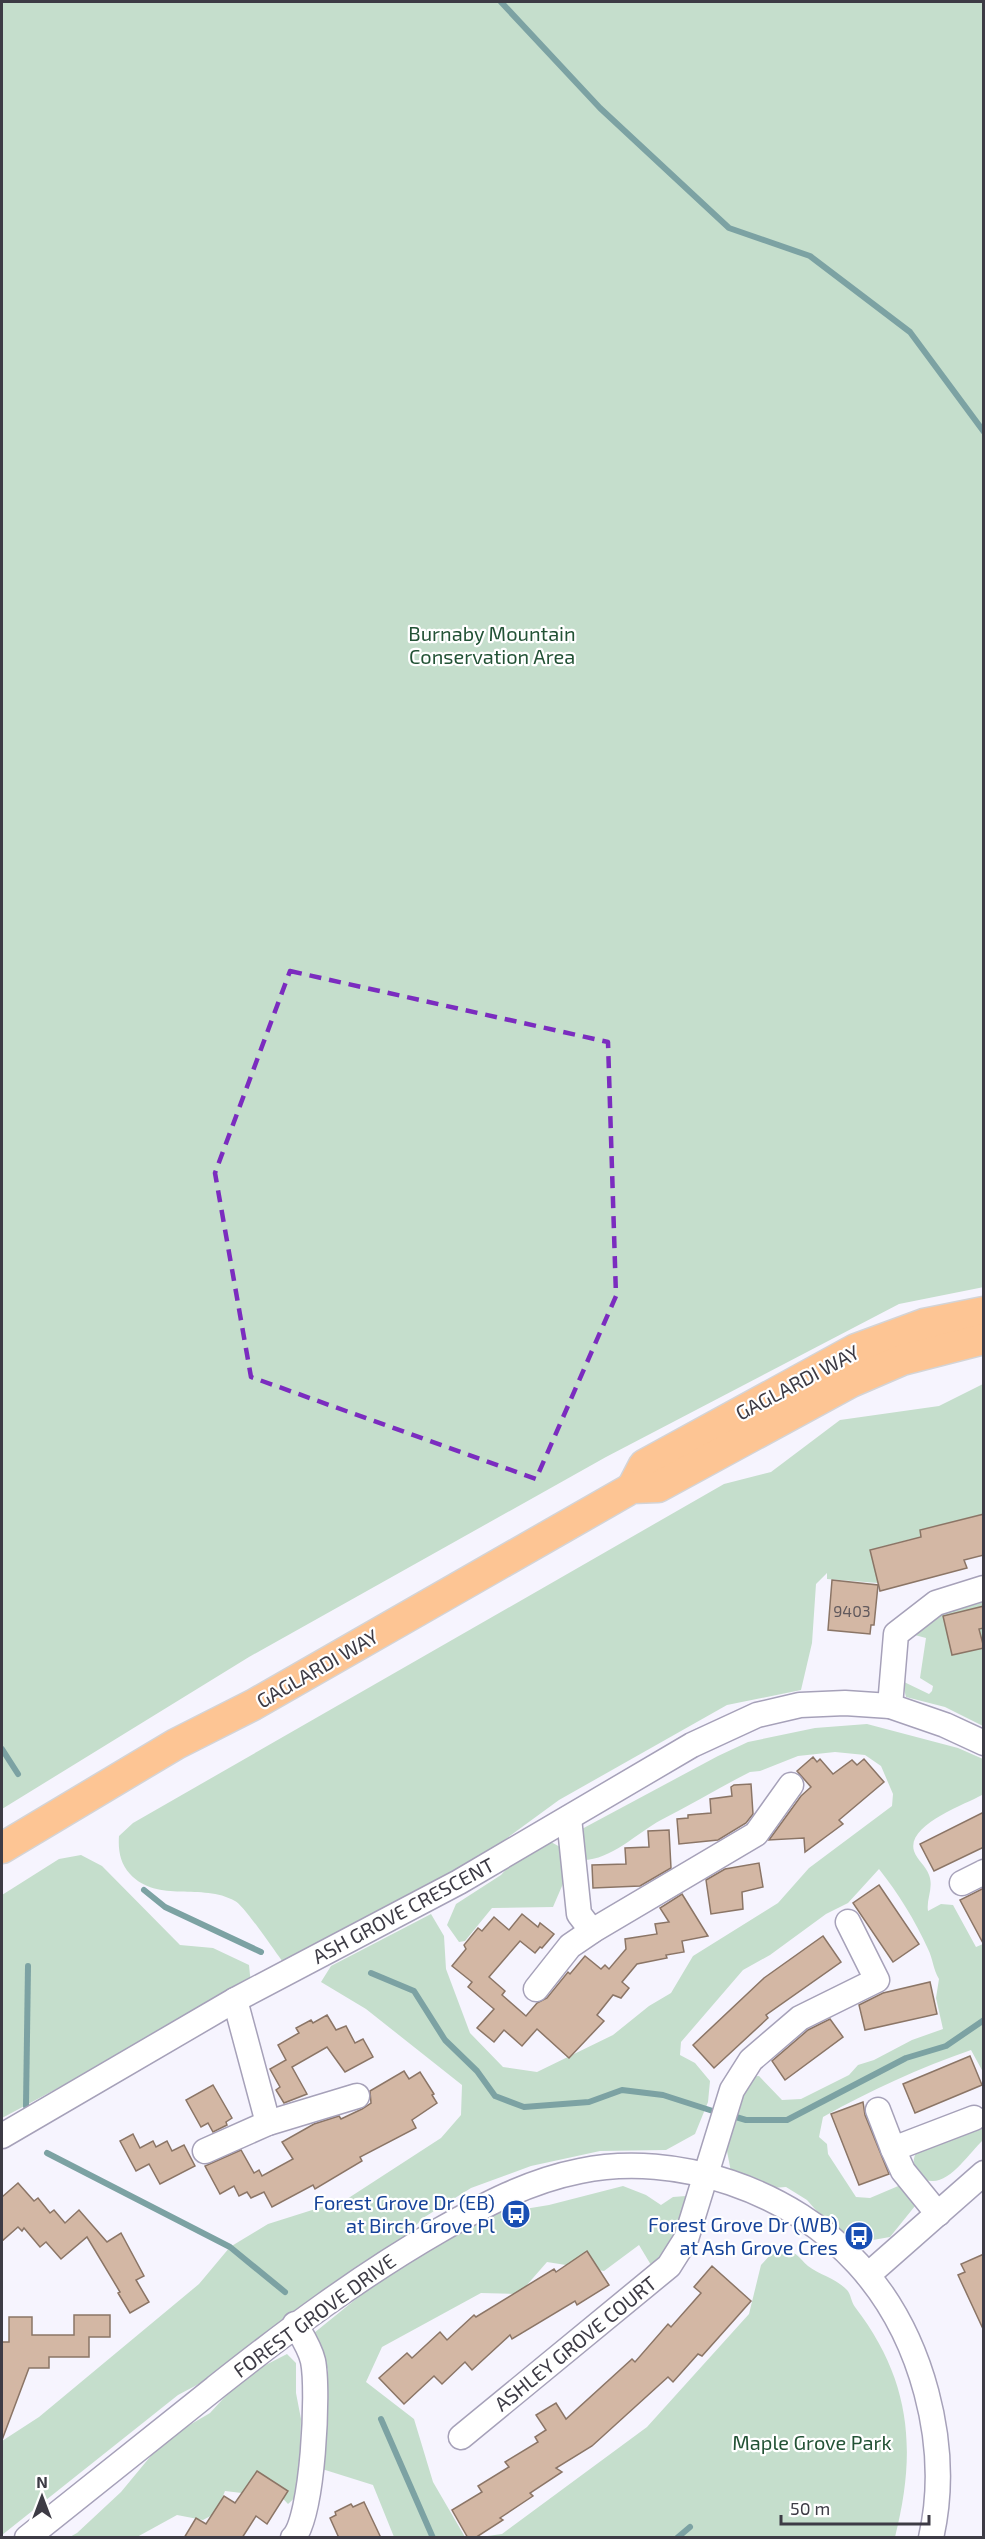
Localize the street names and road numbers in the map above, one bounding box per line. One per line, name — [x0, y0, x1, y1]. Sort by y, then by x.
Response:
street label: GAGLARDI WAY — [731, 1339, 863, 1425]
street label: GAGLARDI WAY — [252, 1623, 383, 1713]
street label: ASH GROVE CRESCENT — [308, 1852, 498, 1968]
street label: FOREST GROVE DRIVE — [228, 2248, 400, 2382]
street label: ASHLEY GROVE COURT — [489, 2270, 661, 2416]

